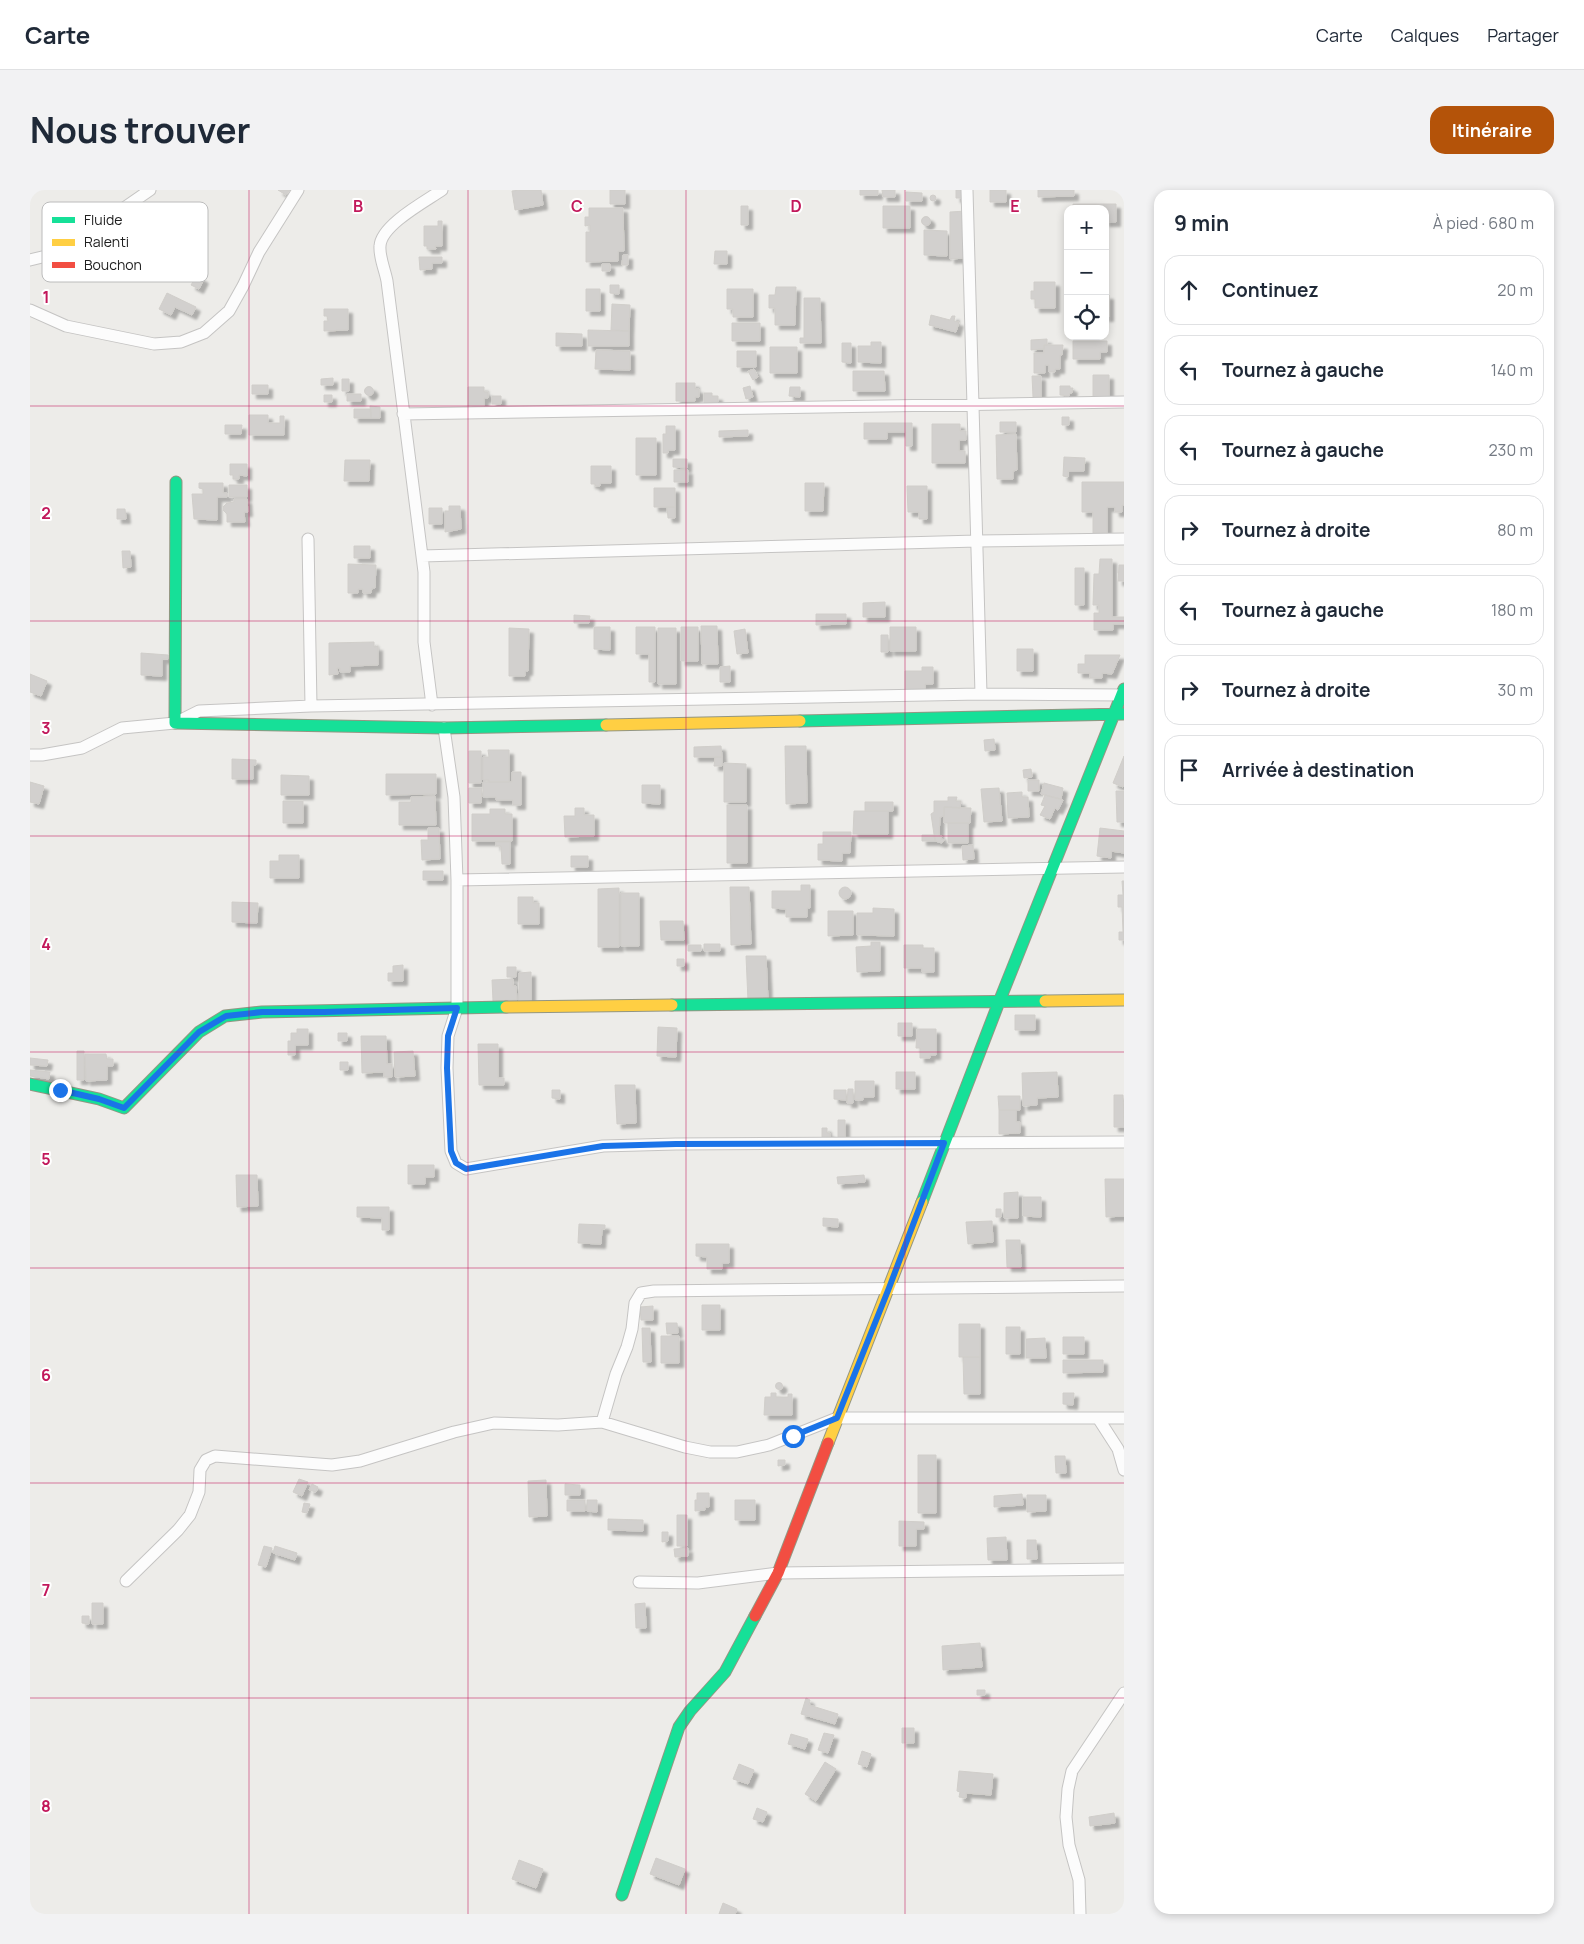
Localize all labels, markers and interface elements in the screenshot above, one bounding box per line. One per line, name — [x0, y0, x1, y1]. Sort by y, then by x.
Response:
text: Carte — [25, 18, 90, 51]
text: Carte — [1316, 23, 1363, 47]
text: Calques — [1391, 23, 1459, 47]
text: Partager — [1487, 23, 1559, 47]
text: Nous trouver — [30, 106, 251, 154]
button: Itinéraire — [1430, 106, 1554, 154]
text: B — [353, 195, 363, 217]
text: C — [571, 195, 583, 217]
text: D — [790, 195, 802, 217]
text: E — [1010, 195, 1020, 217]
legend — [42, 202, 208, 282]
map controls — [1064, 205, 1109, 340]
button: + — [1064, 205, 1109, 250]
text: 9 min — [1174, 209, 1229, 237]
text: Fluide — [84, 210, 122, 229]
text: À pied · 680 m — [1433, 212, 1534, 234]
text: Ralenti — [84, 232, 129, 251]
button: − — [1064, 250, 1109, 295]
text: Bouchon — [84, 255, 142, 274]
icon: ahead — [1175, 276, 1203, 304]
text: Continuez — [1222, 277, 1319, 303]
text: 20 m — [1497, 279, 1533, 301]
text: 1 — [42, 286, 50, 308]
button: locate — [1064, 295, 1109, 340]
icon: left — [1175, 356, 1203, 384]
text: Tournez à gauche — [1222, 357, 1384, 383]
text: 140 m — [1491, 359, 1533, 381]
icon: left — [1175, 436, 1203, 464]
text: Tournez à gauche — [1222, 437, 1384, 463]
text: 230 m — [1489, 439, 1533, 461]
text: 2 — [41, 502, 51, 524]
icon: right — [1175, 516, 1203, 544]
text: Tournez à droite — [1222, 517, 1370, 543]
text: 80 m — [1497, 519, 1533, 541]
icon: left — [1175, 596, 1203, 624]
text: Tournez à gauche — [1222, 597, 1384, 623]
text: 180 m — [1491, 599, 1533, 621]
icon: right — [1175, 676, 1203, 704]
text: Tournez à droite — [1222, 677, 1370, 703]
text: 30 m — [1498, 679, 1533, 701]
text: 3 — [41, 717, 51, 739]
icon: arrive — [1175, 756, 1203, 784]
text: Arrivée à destination — [1222, 757, 1414, 783]
text: 4 — [41, 933, 51, 955]
route end — [49, 1079, 72, 1102]
text: 5 — [41, 1148, 51, 1170]
text: 6 — [41, 1364, 51, 1386]
route start — [782, 1425, 805, 1448]
text: 7 — [42, 1579, 50, 1601]
text: 8 — [41, 1795, 51, 1817]

